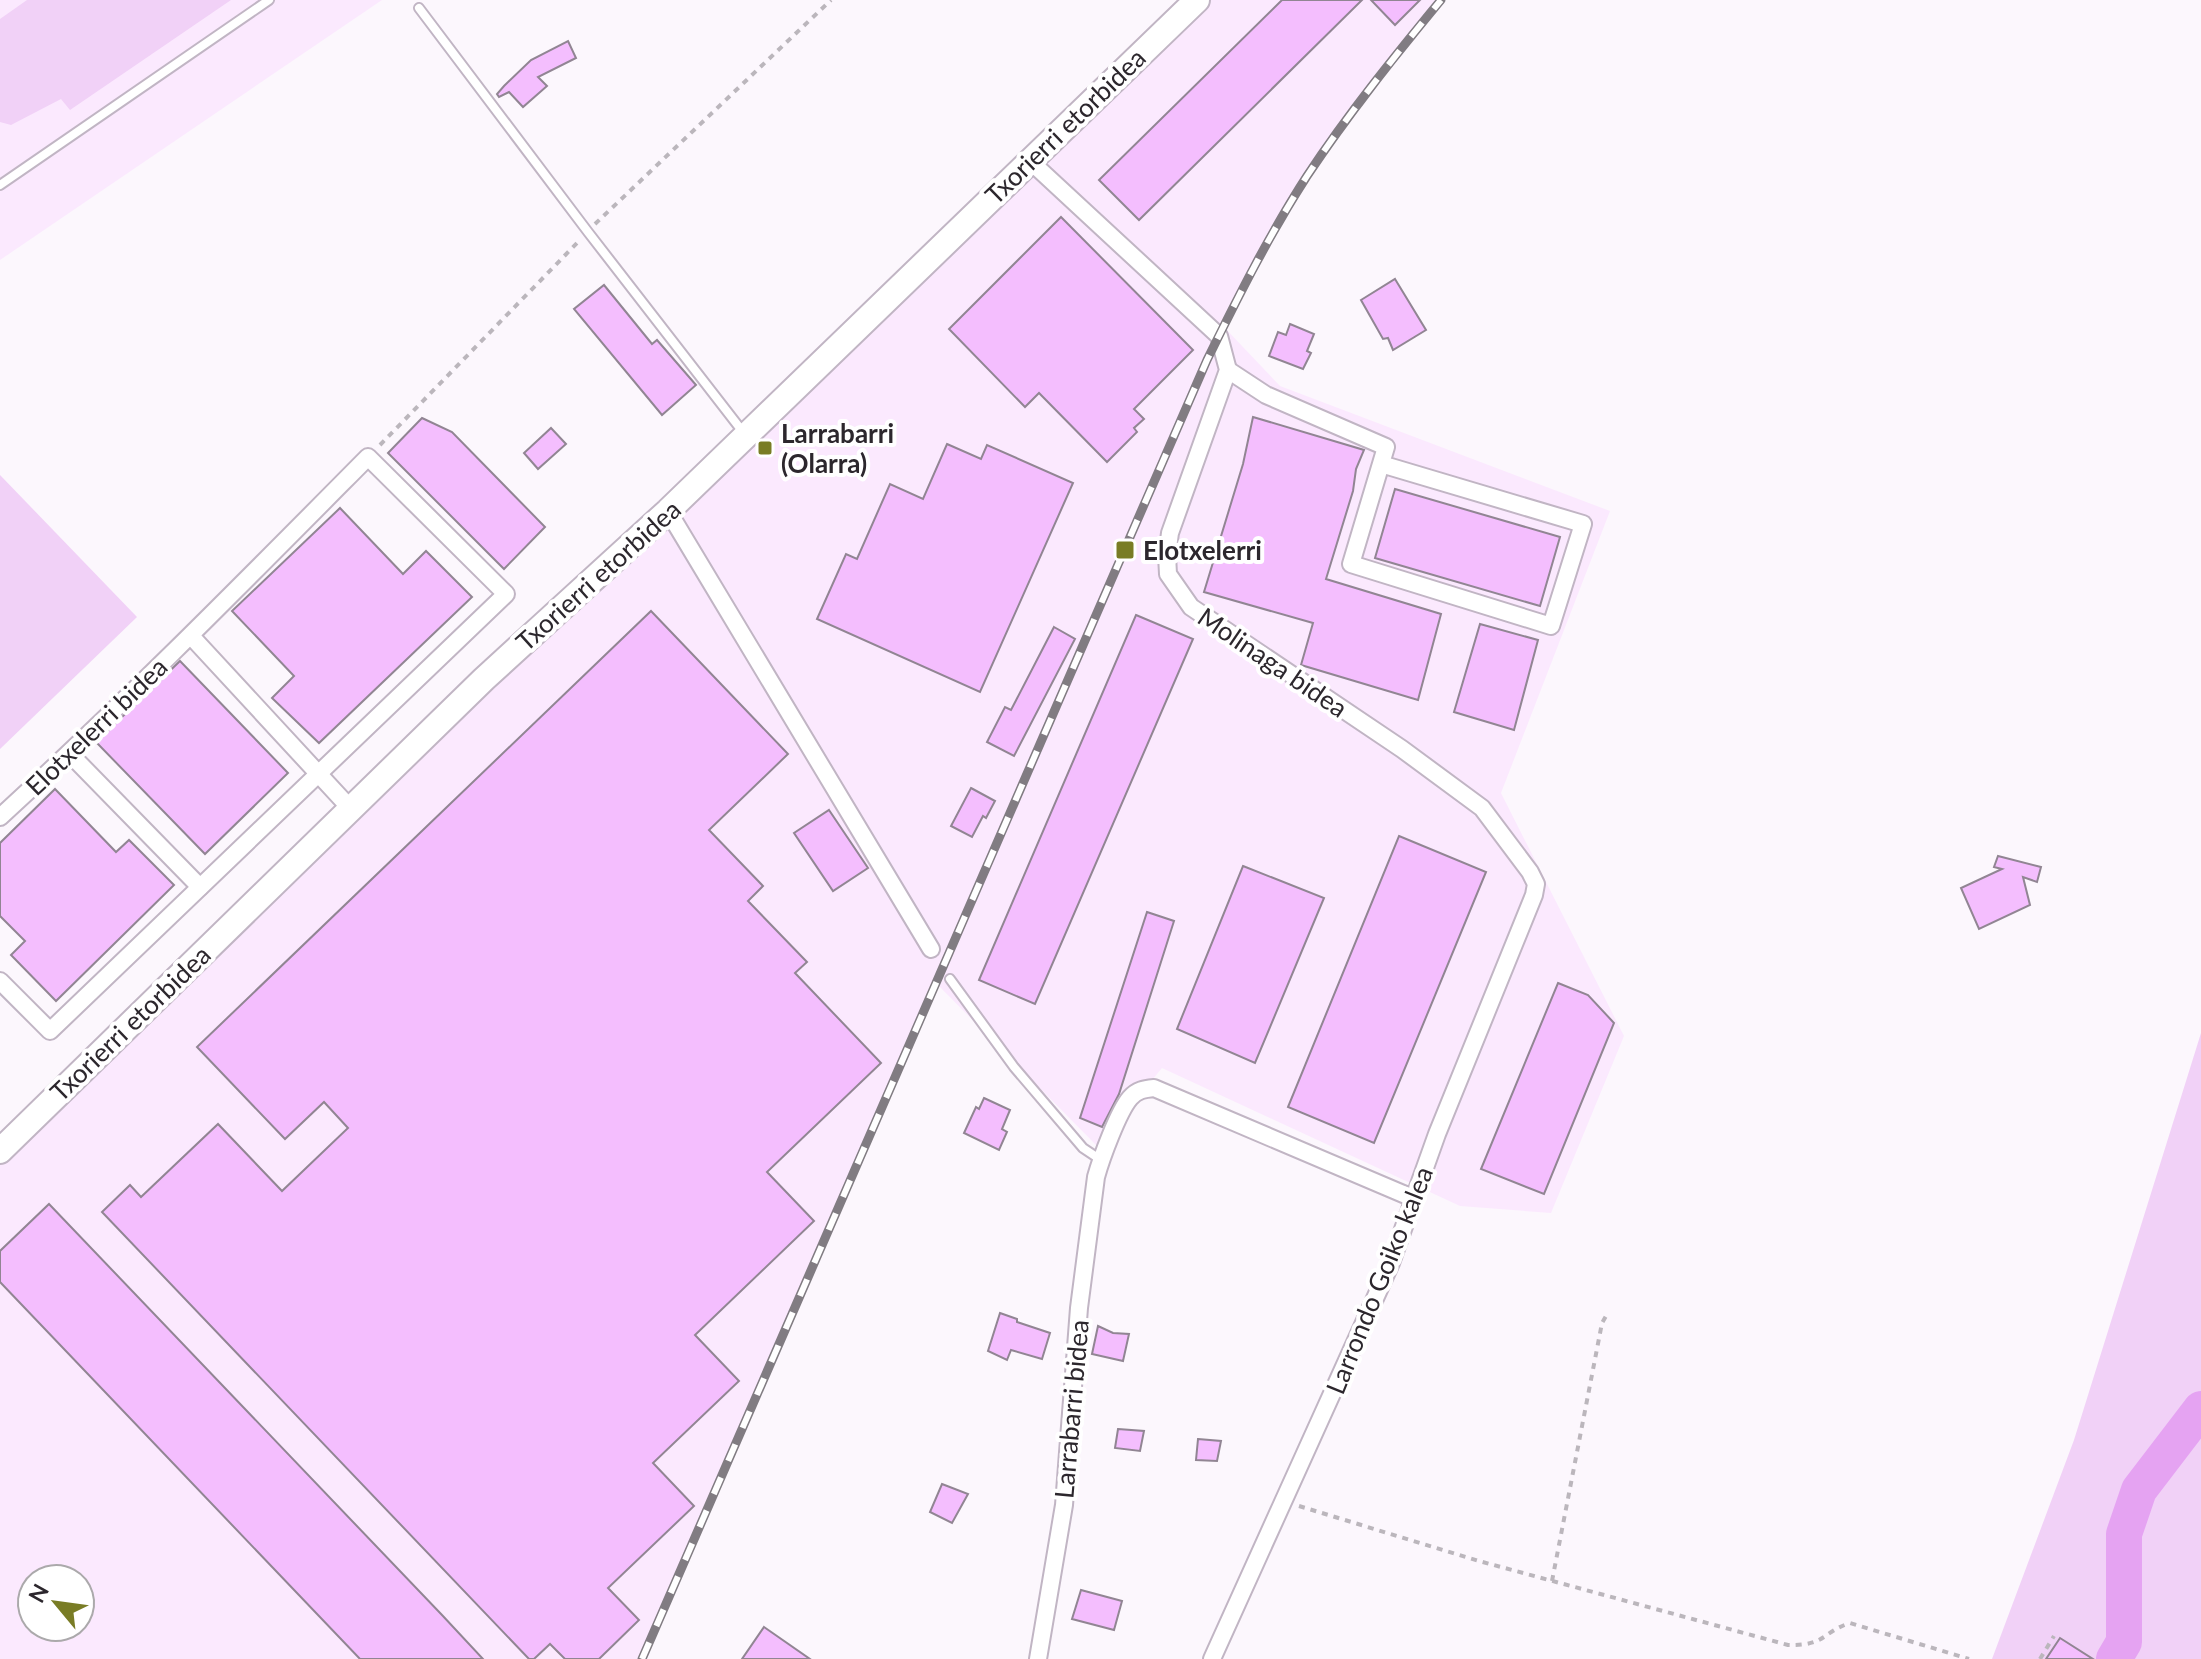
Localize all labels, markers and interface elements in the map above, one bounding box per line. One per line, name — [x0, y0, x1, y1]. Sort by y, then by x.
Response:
street label: Txorierri etorbidea — [978, 41, 1152, 211]
place label: Larrabarri (Olarra) — [781, 417, 894, 479]
marker: Larrabarri (Olarra) — [756, 439, 774, 457]
street label: Txorierri etorbidea — [509, 493, 687, 657]
place label: Elotxelerri — [1143, 534, 1262, 566]
marker: Elotxelerri — [1114, 539, 1136, 561]
street label: Molinaga bidea — [1192, 600, 1354, 724]
street label: Elotxelerri bidea — [18, 650, 174, 802]
street label: Txorierri etorbidea — [43, 938, 217, 1108]
street label: Larrondo Goiko kalea — [1319, 1162, 1439, 1398]
street label: Larrabarri bidea — [1047, 1318, 1095, 1500]
north arrow — [16, 1563, 96, 1643]
text: N — [22, 1579, 54, 1607]

